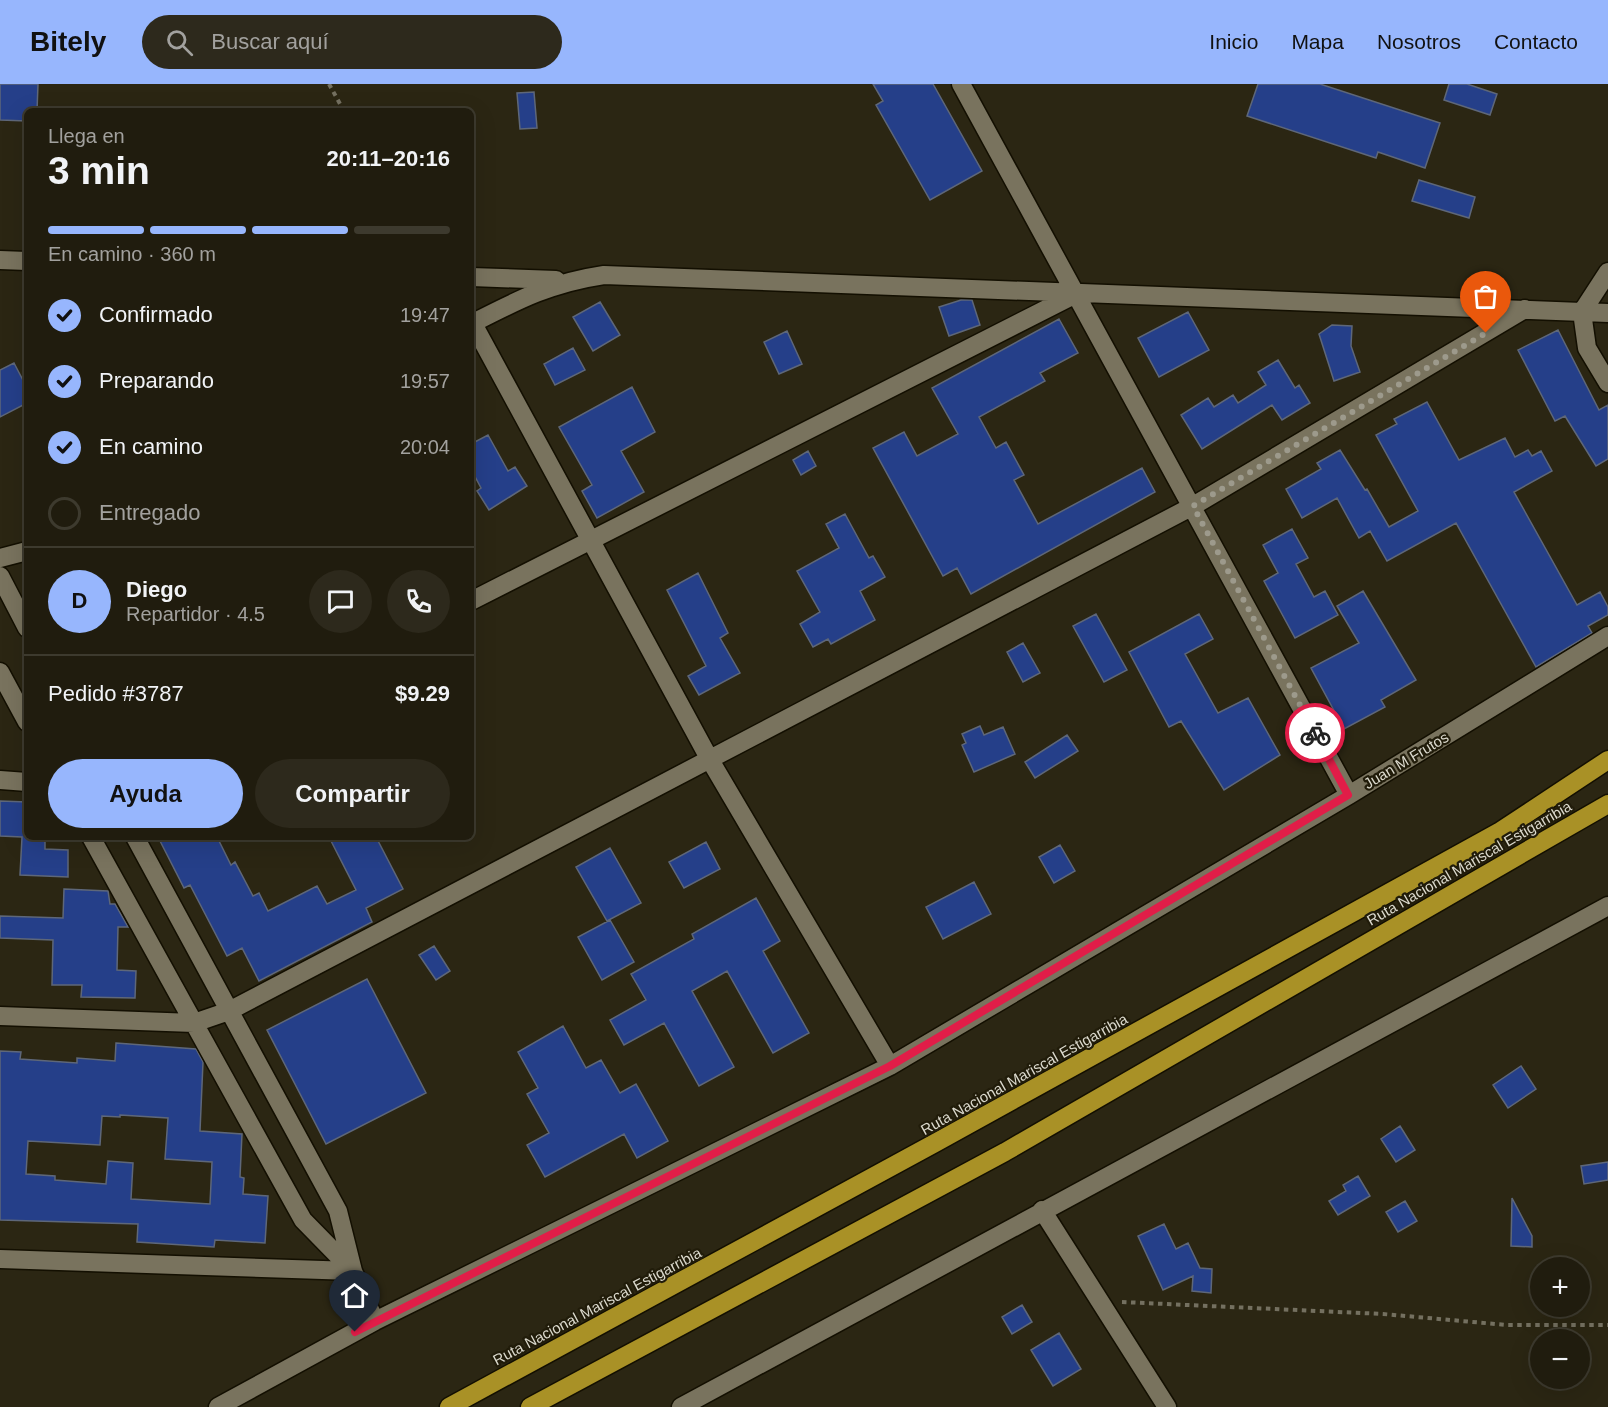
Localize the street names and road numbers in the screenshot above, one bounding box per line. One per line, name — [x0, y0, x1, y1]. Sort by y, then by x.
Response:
street label: Juan M Frutos — [1361, 728, 1451, 792]
street label: Ruta Nacional Mariscal Estigarribia — [1364, 797, 1575, 929]
street label: Ruta Nacional Mariscal Estigarribia — [918, 1010, 1131, 1138]
street label: Ruta Nacional Mariscal Estigarribia — [490, 1243, 705, 1368]

